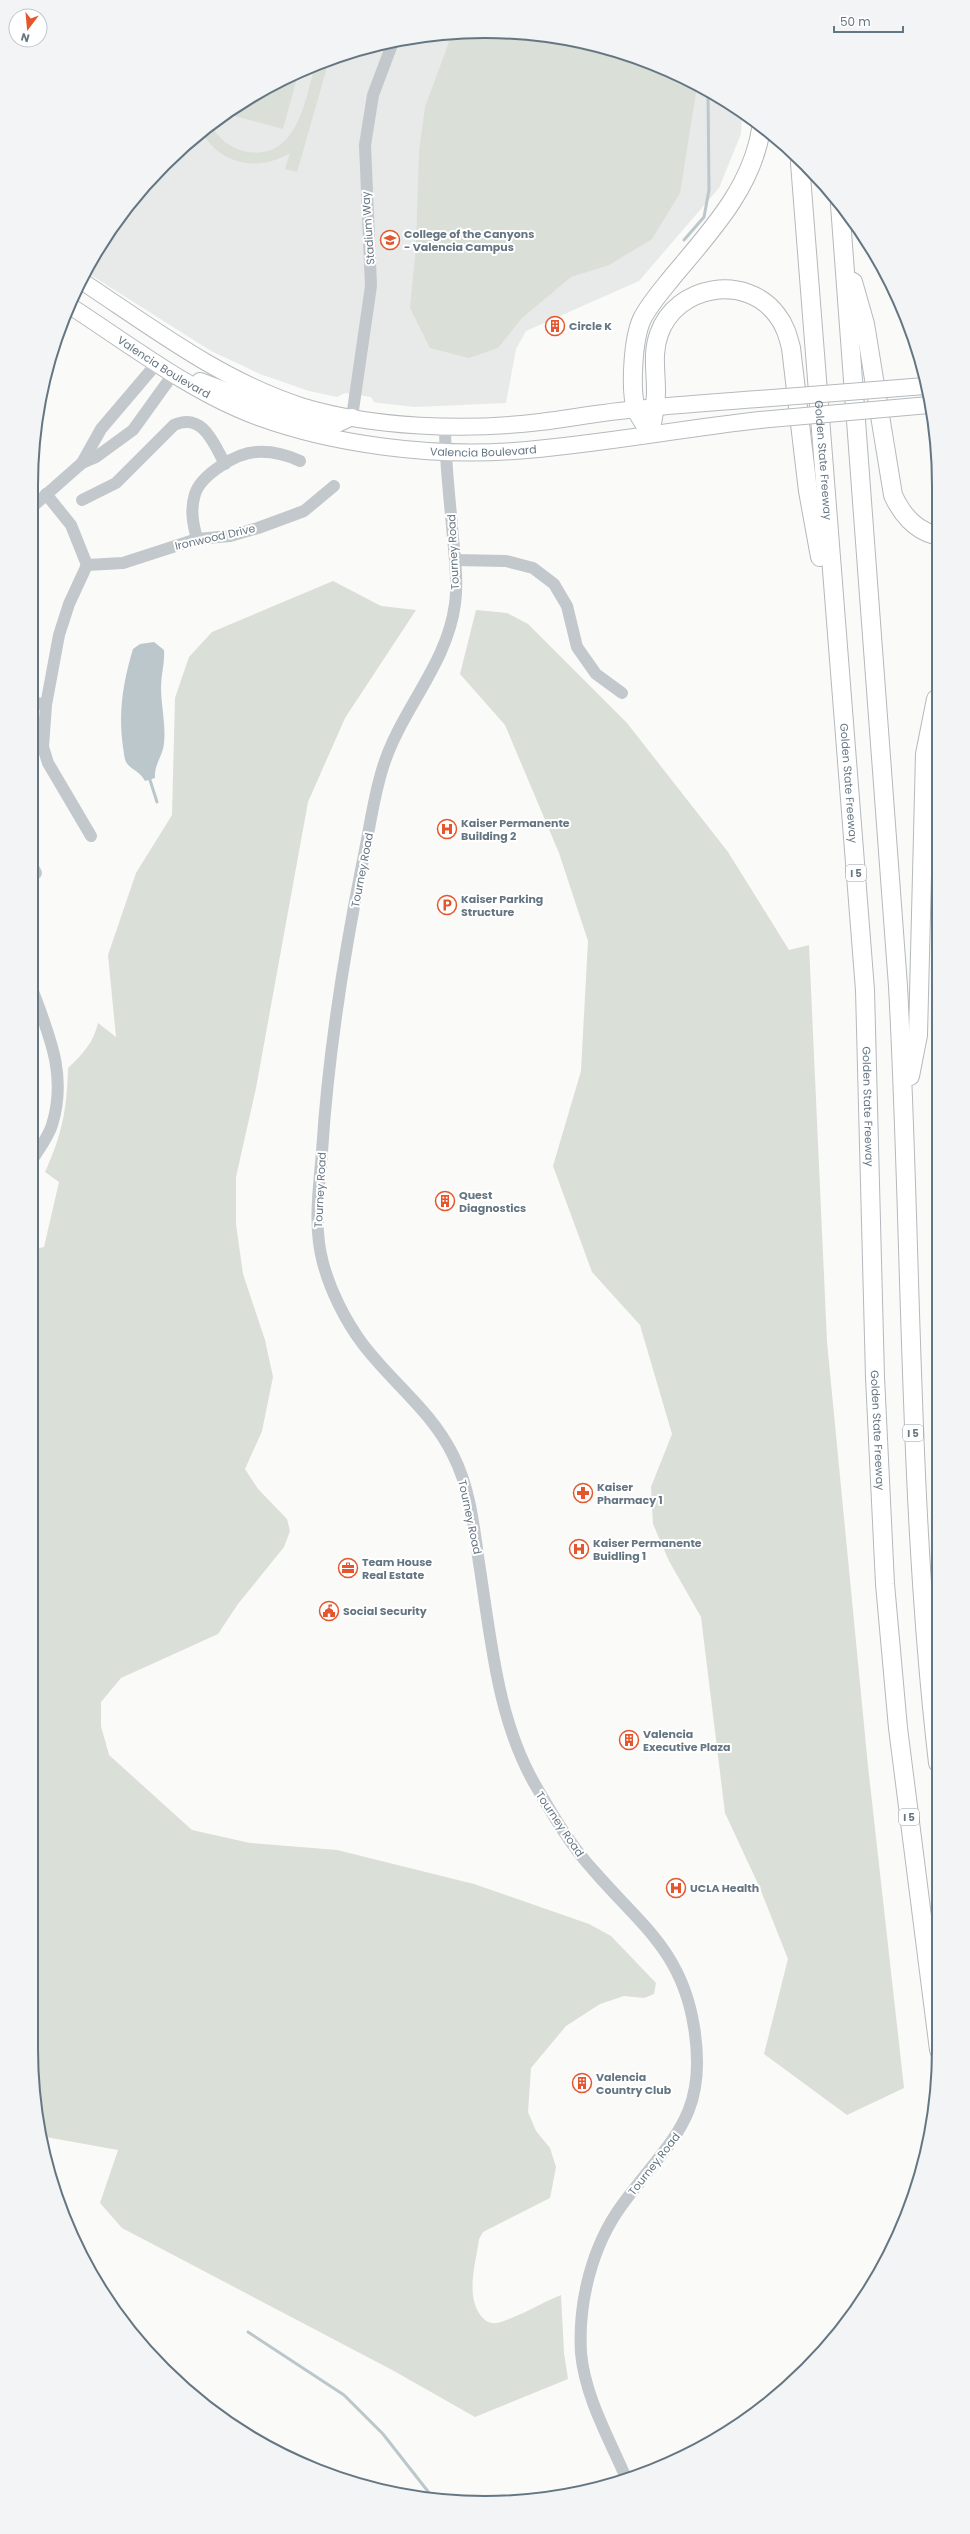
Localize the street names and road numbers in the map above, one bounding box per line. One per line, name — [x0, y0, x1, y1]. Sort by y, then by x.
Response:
street label: Stadium Way — [357, 190, 379, 265]
street label: Valencia Boulevard — [114, 332, 213, 402]
street label: Golden State Freeway — [811, 400, 836, 521]
street label: Valencia Boulevard — [429, 441, 537, 461]
street label: Tourney Road — [443, 514, 463, 590]
street label: Ironwood Drive — [173, 520, 257, 554]
street label: Golden State Freeway — [836, 723, 861, 844]
street label: Tourney Road — [347, 831, 377, 909]
road number: I 5 — [846, 865, 866, 881]
street label: Golden State Freeway — [858, 1046, 878, 1168]
street label: Tourney Road — [310, 1152, 330, 1228]
street label: Golden State Freeway — [867, 1370, 889, 1492]
road number: I 5 — [903, 1425, 923, 1441]
street label: Tourney Road — [454, 1478, 486, 1556]
street label: Tourney Road — [532, 1788, 588, 1860]
road number: I 5 — [899, 1809, 919, 1825]
street label: Tourney Road — [624, 2129, 684, 2199]

